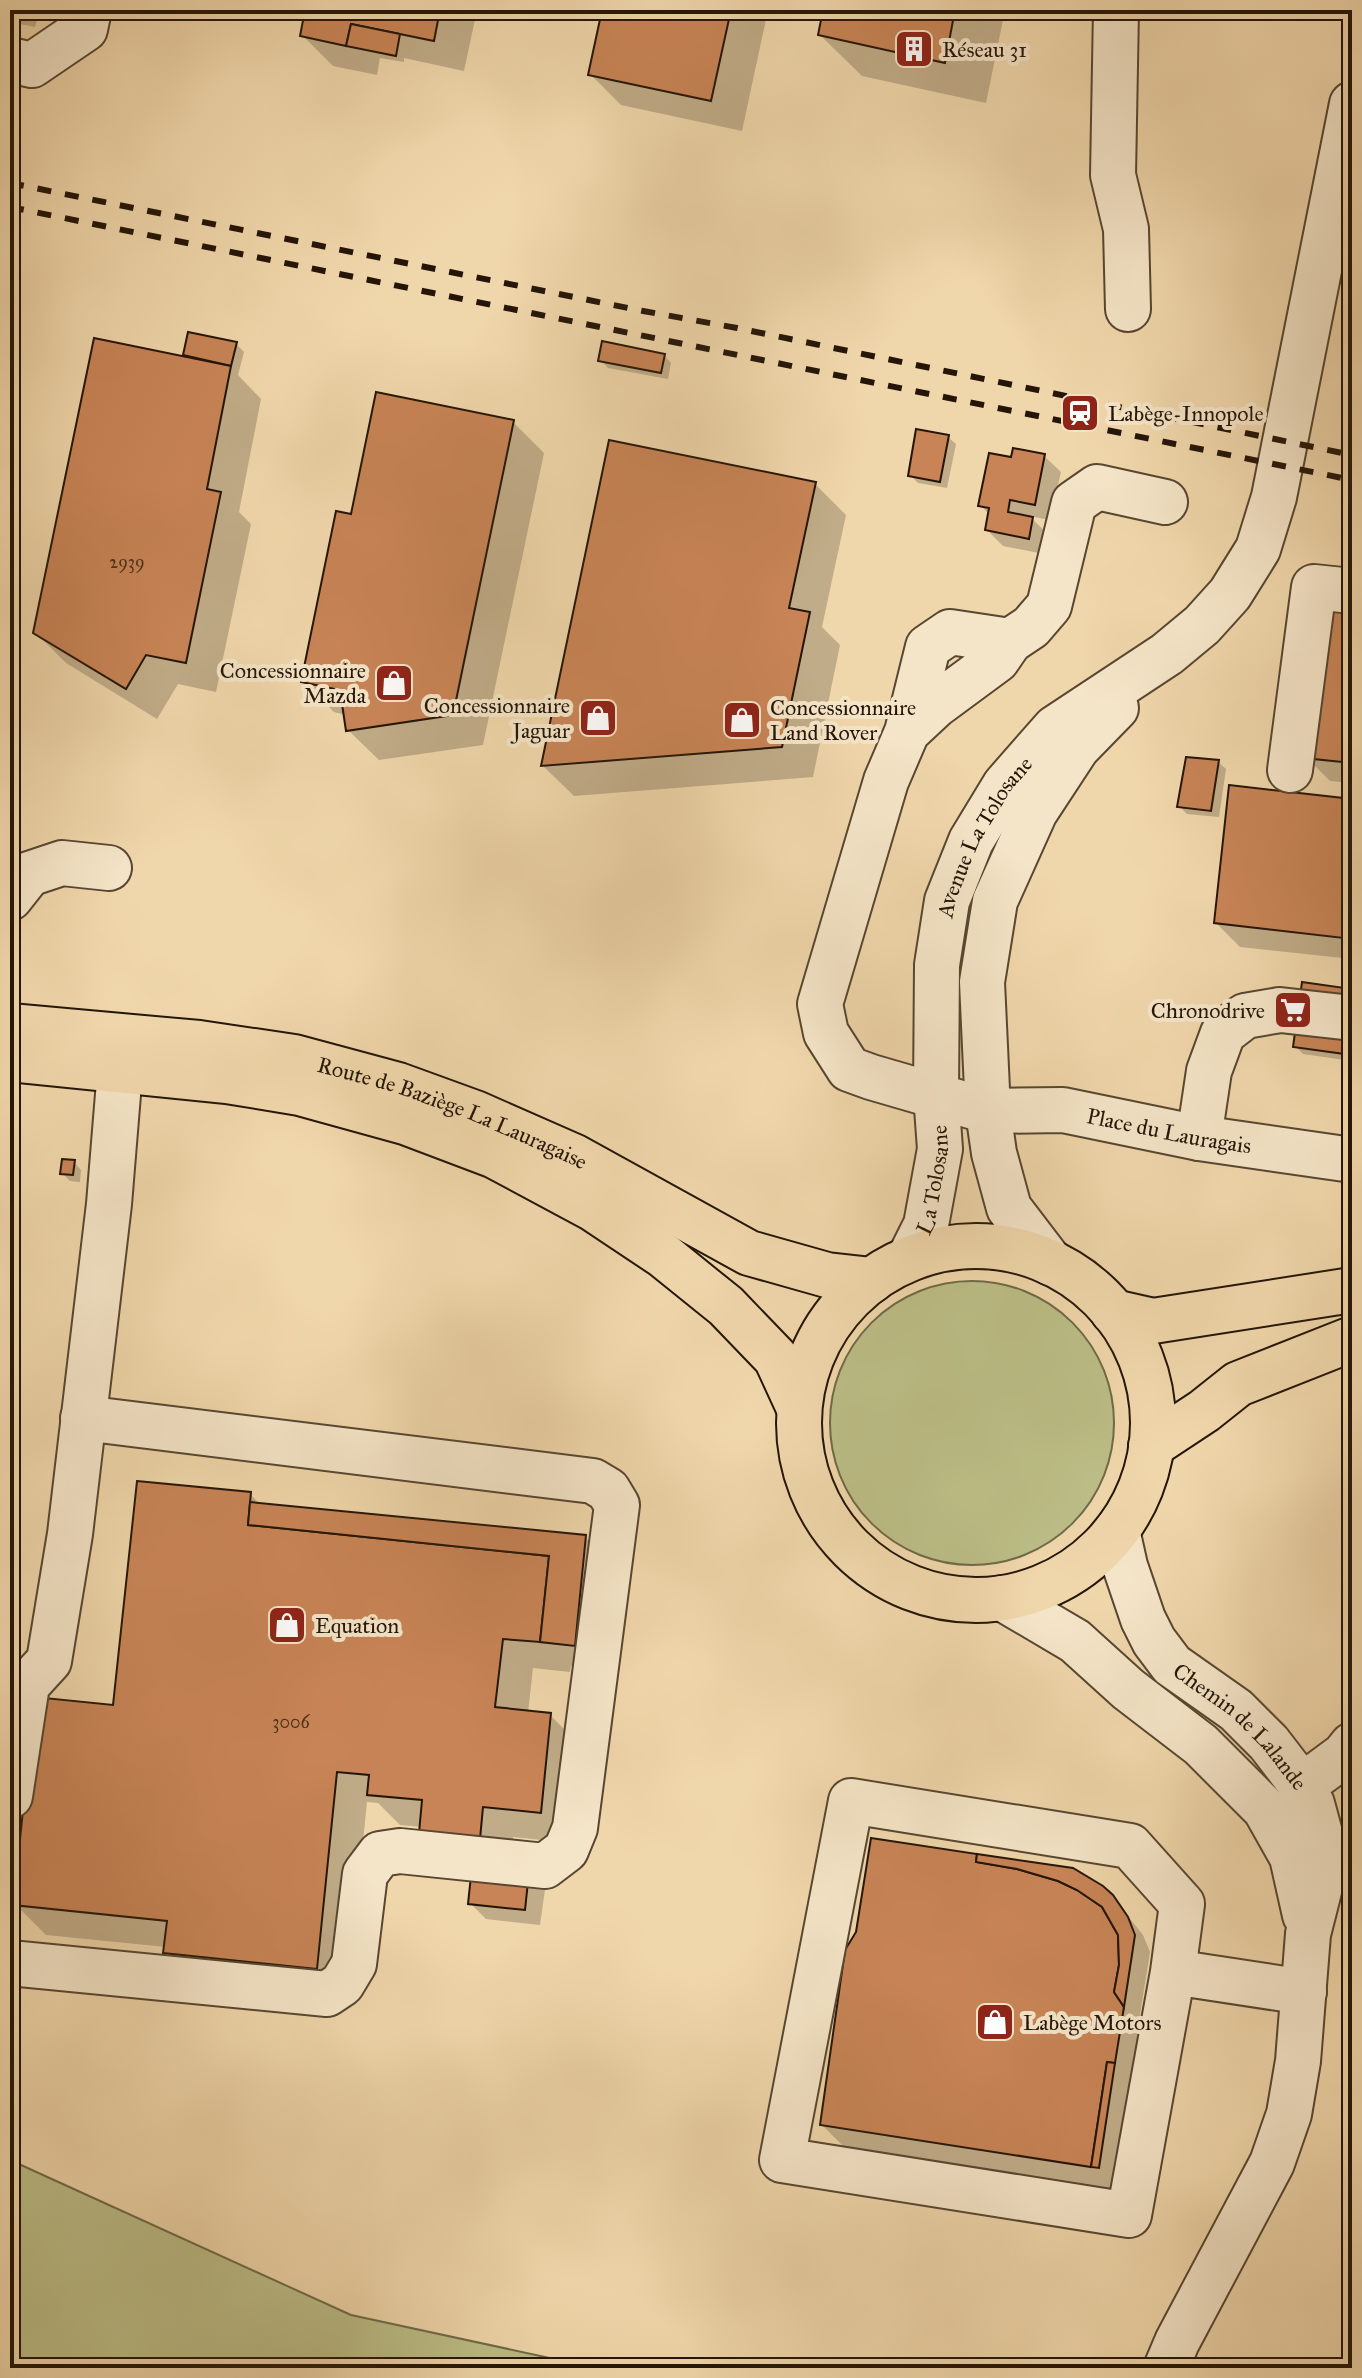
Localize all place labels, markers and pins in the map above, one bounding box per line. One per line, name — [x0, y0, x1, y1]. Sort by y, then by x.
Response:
building icon: Réseau 31 — [893, 28, 935, 70]
place label: Réseau 31 — [942, 36, 1027, 63]
station icon: Labège-Innopole — [1059, 392, 1101, 434]
place label: Labège-Innopole — [1108, 400, 1264, 427]
place label: Concessionnaire Mazda — [220, 657, 367, 709]
shop icon: Concessionnaire Mazda — [373, 662, 415, 704]
place label: Concessionnaire Jaguar — [424, 692, 571, 744]
place label: Concessionnaire Land Rover — [770, 694, 916, 746]
shop icon: Concessionnaire Jaguar — [577, 697, 619, 739]
shop icon: Concessionnaire Land Rover — [721, 699, 763, 741]
supermarket icon: Chronodrive — [1272, 989, 1314, 1031]
place label: Chronodrive — [1151, 997, 1265, 1024]
shop icon: Equation — [266, 1604, 308, 1646]
place label: Equation — [315, 1612, 399, 1639]
shop icon: Labège Motors — [974, 2001, 1016, 2043]
place label: Labège Motors — [1023, 2009, 1161, 2036]

